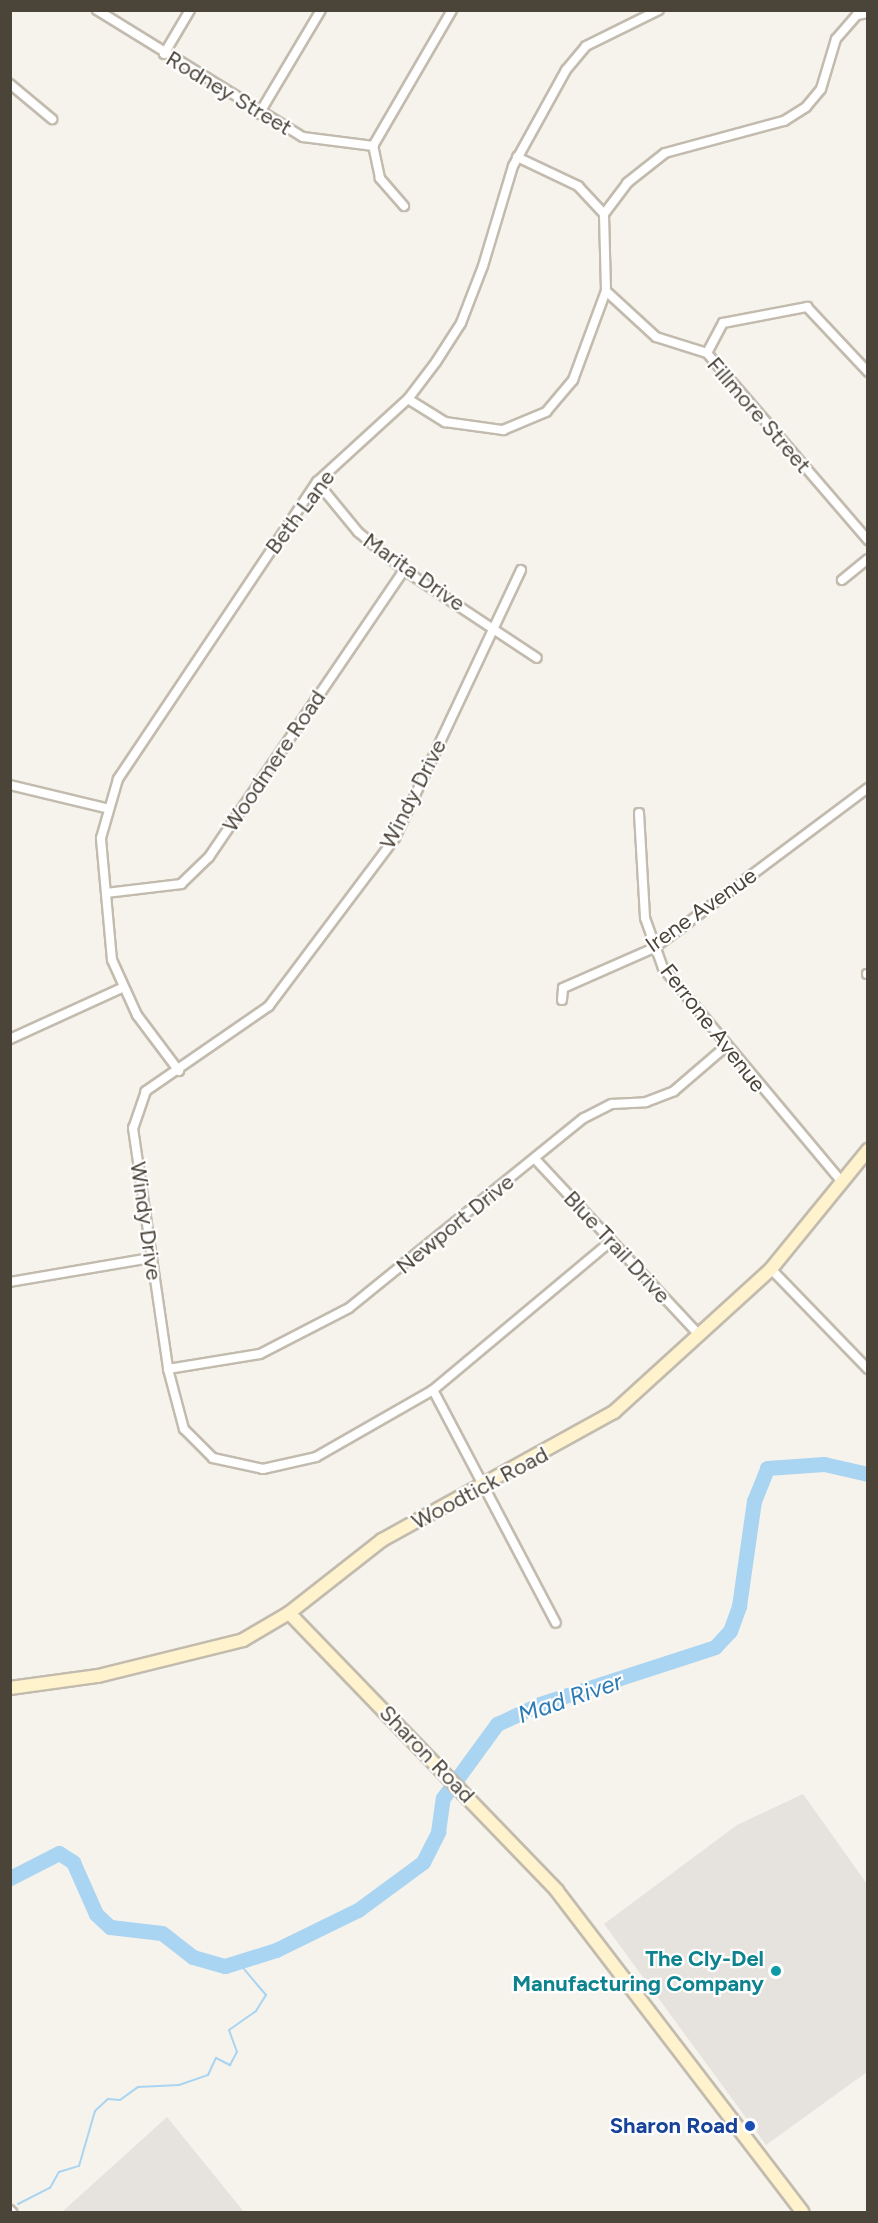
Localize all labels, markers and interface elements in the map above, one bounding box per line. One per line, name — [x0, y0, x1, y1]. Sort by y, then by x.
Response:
street label: Rodney Street — [161, 45, 297, 141]
street label: Fillmore Street — [702, 352, 816, 478]
street label: Beth Lane — [260, 465, 340, 559]
street label: Marita Drive — [358, 527, 470, 617]
street label: Woodmere Road — [217, 685, 331, 837]
street label: Windy Drive — [374, 735, 452, 853]
street label: Irene Avenue — [640, 862, 762, 958]
street label: Ferrone Avenue — [655, 959, 771, 1097]
street label: Windy Drive — [125, 1160, 167, 1282]
street label: Newport Drive — [391, 1168, 519, 1280]
street label: Blue Trail Drive — [558, 1185, 676, 1309]
street label: Woodtick Road — [407, 1441, 553, 1535]
water label: Mad River — [514, 1667, 626, 1729]
street label: Sharon Road — [374, 1700, 480, 1808]
place label: The Cly-Del Manufacturing Company — [512, 1945, 764, 1996]
marker: The Cly-Del Manufacturing Company — [769, 1964, 783, 1978]
place label: Sharon Road — [610, 2113, 738, 2139]
marker: Sharon Road — [743, 2119, 757, 2133]

